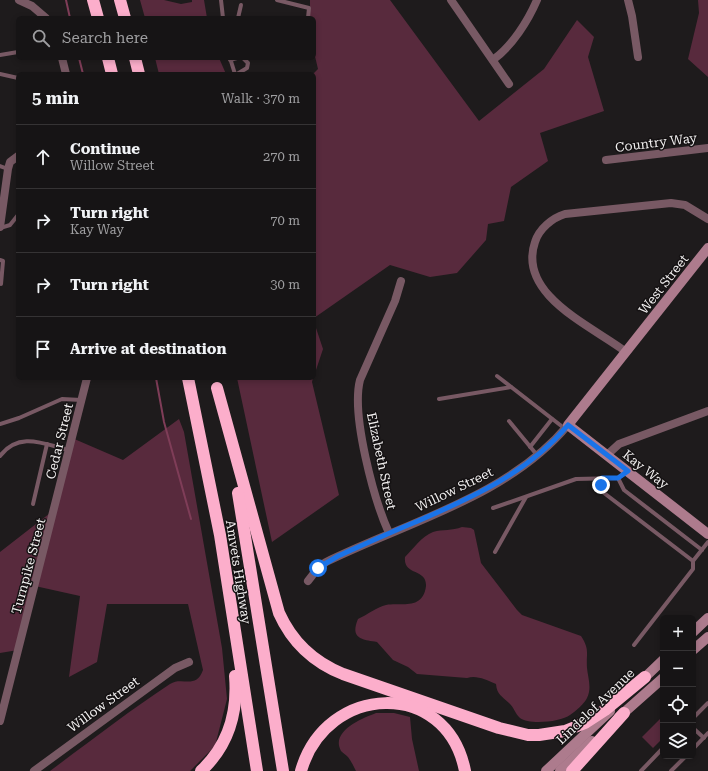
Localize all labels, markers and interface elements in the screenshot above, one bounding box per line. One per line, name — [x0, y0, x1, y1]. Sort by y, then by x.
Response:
search box — [16, 16, 316, 60]
icon: search — [30, 27, 52, 49]
text: Search here — [62, 29, 148, 47]
text: 5 min — [32, 88, 79, 108]
text: Walk · 370 m — [221, 91, 300, 106]
street label: Country Way — [614, 130, 698, 155]
text: Continue — [70, 140, 140, 158]
icon: ahead — [32, 146, 54, 168]
text: 270 m — [263, 149, 300, 164]
text: Willow Street — [70, 158, 154, 173]
text: Turn right — [70, 204, 149, 222]
icon: right — [32, 210, 54, 232]
text: 70 m — [270, 213, 300, 228]
text: Kay Way — [70, 222, 124, 237]
street label: West Street — [636, 251, 691, 317]
icon: right — [32, 274, 54, 296]
text: Turn right — [70, 276, 149, 294]
text: 30 m — [270, 277, 300, 292]
icon: arrive — [32, 338, 54, 360]
text: Arrive at destination — [70, 340, 226, 358]
street label: Cedar Street — [43, 401, 76, 481]
street label: Elizabeth Street — [364, 411, 399, 511]
street label: Kay Way — [620, 447, 672, 492]
street label: Willow Street — [413, 464, 496, 515]
route end — [592, 476, 610, 494]
street label: Turnpike Street — [8, 516, 49, 616]
street label: Amvets Highway — [223, 519, 254, 625]
route start — [309, 559, 327, 577]
map controls — [660, 615, 696, 759]
button: + — [660, 615, 696, 651]
button: − — [660, 651, 696, 687]
street label: Lindelof Avenue — [553, 665, 637, 747]
street label: Willow Street — [65, 673, 142, 735]
button: locate — [660, 687, 696, 723]
button: layers — [660, 723, 696, 759]

